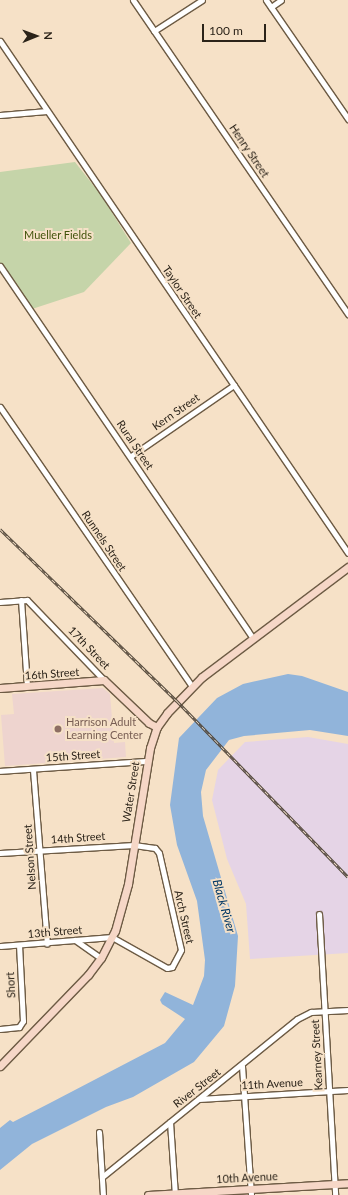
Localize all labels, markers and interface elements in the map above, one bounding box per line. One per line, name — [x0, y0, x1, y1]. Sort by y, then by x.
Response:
north arrow — [16, 16, 56, 56]
scale bar — [204, 16, 268, 42]
text: 100 m — [209, 23, 243, 38]
text: N — [42, 31, 55, 40]
street label: Henry Street — [226, 122, 272, 180]
park label: Mueller Fields — [24, 228, 92, 242]
street label: Taylor Street — [160, 263, 204, 321]
street label: Kern Street — [150, 391, 202, 433]
street label: Rural Street — [114, 418, 156, 472]
street label: Runnels Street — [79, 508, 129, 574]
street label: 17th Street — [65, 624, 113, 672]
street label: 16th Street — [24, 666, 80, 682]
place label: Harrison Adult Learning Center — [66, 716, 143, 742]
marker: Harrison Adult Learning Center — [53, 724, 63, 734]
street label: 15th Street — [45, 748, 101, 764]
street label: Water Street — [120, 761, 142, 823]
street label: Nelson Street — [21, 824, 39, 890]
street label: 14th Street — [50, 830, 106, 846]
water label: Black River — [209, 878, 239, 934]
street label: Arch Street — [171, 889, 197, 945]
street label: 13th Street — [27, 923, 83, 941]
street label: Short — [4, 972, 18, 998]
street label: Kearney Street — [309, 1019, 325, 1091]
street label: River Street — [171, 1065, 223, 1111]
street label: 11th Avenue — [241, 1076, 303, 1092]
street label: 10th Avenue — [216, 1170, 278, 1186]

